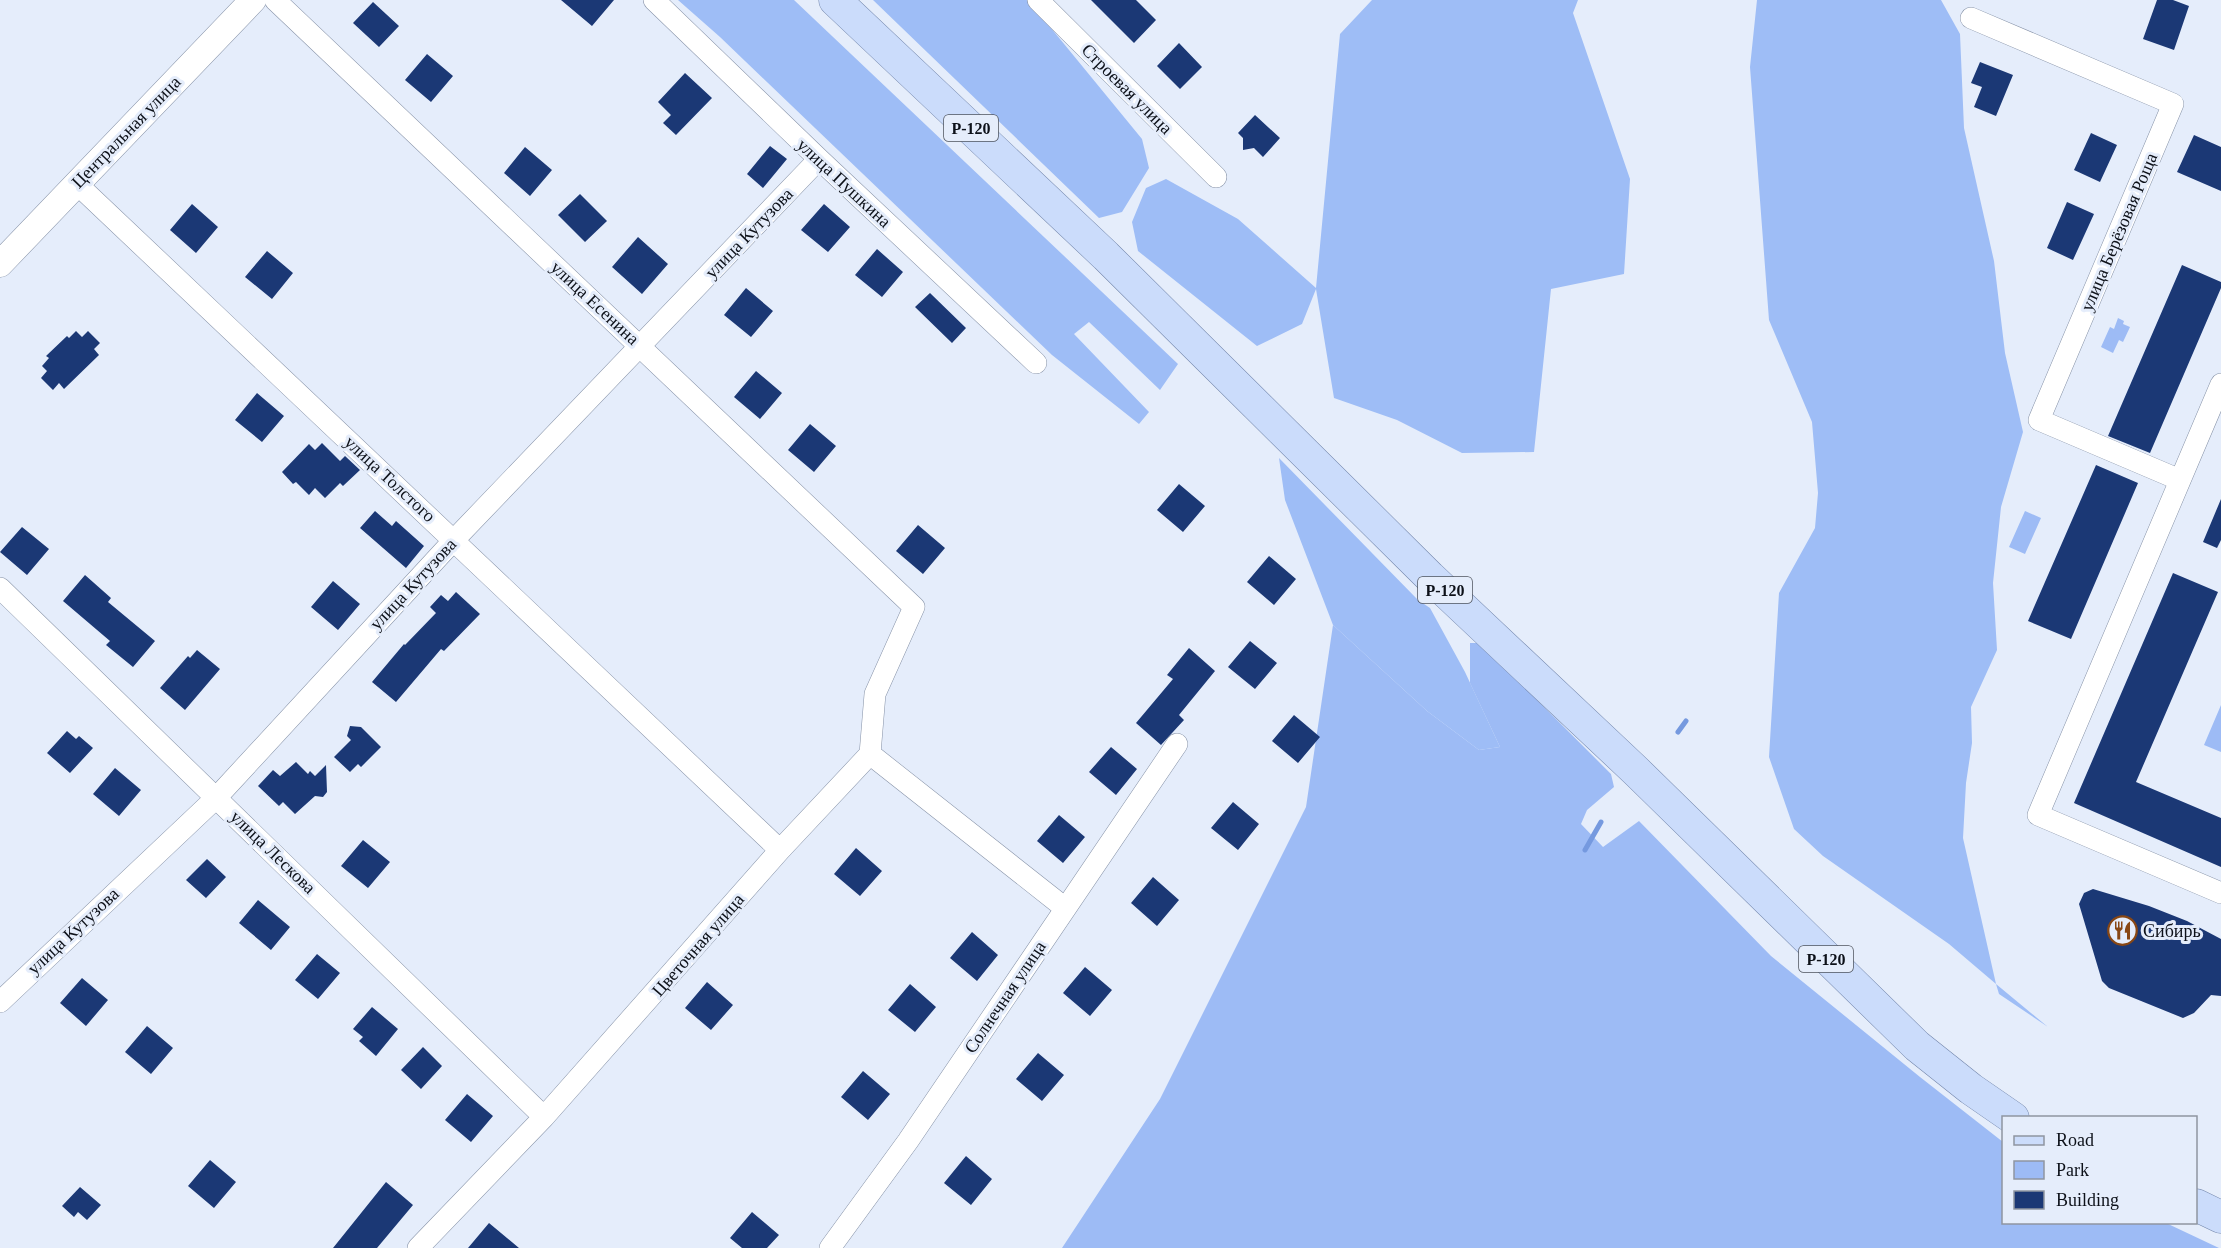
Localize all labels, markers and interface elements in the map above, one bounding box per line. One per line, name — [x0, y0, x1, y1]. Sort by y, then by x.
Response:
street label: Строевая улица — [1078, 40, 1176, 138]
street label: Центральная улица — [67, 72, 185, 192]
road number: Р-120 — [944, 115, 998, 141]
street label: улица Пушкина — [793, 134, 895, 232]
street label: улица Берёзовая Роща — [2077, 150, 2161, 314]
street label: улица Кутузова — [701, 184, 797, 282]
street label: улица Есенина — [547, 257, 643, 349]
street label: улица Толстого — [340, 432, 440, 526]
street label: улица Кутузова — [366, 534, 460, 634]
road number: Р-120 — [1418, 577, 1472, 603]
street label: улица Лескова — [226, 806, 320, 898]
street label: улица Кутузова — [23, 884, 123, 978]
street label: Цветочная улица — [648, 890, 748, 1000]
restaurant icon: Сибирь — [2106, 915, 2138, 947]
place label: Сибирь — [2143, 921, 2201, 941]
street label: Солнечная улица — [960, 937, 1050, 1057]
road number: Р-120 — [1799, 946, 1853, 972]
legend — [2002, 1116, 2197, 1224]
text: Road — [2056, 1130, 2094, 1150]
text: Park — [2056, 1160, 2089, 1180]
text: Building — [2056, 1190, 2119, 1210]

